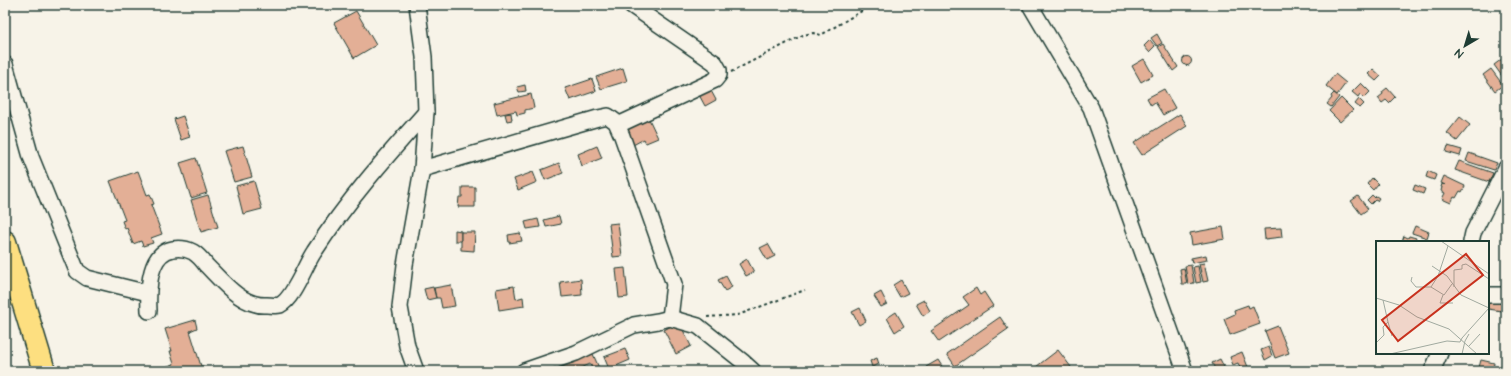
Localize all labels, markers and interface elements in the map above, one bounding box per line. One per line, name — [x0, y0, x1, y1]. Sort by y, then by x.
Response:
north arrow — [1445, 26, 1485, 66]
text: N — [1452, 45, 1466, 62]
inset map — [1376, 241, 1489, 354]

